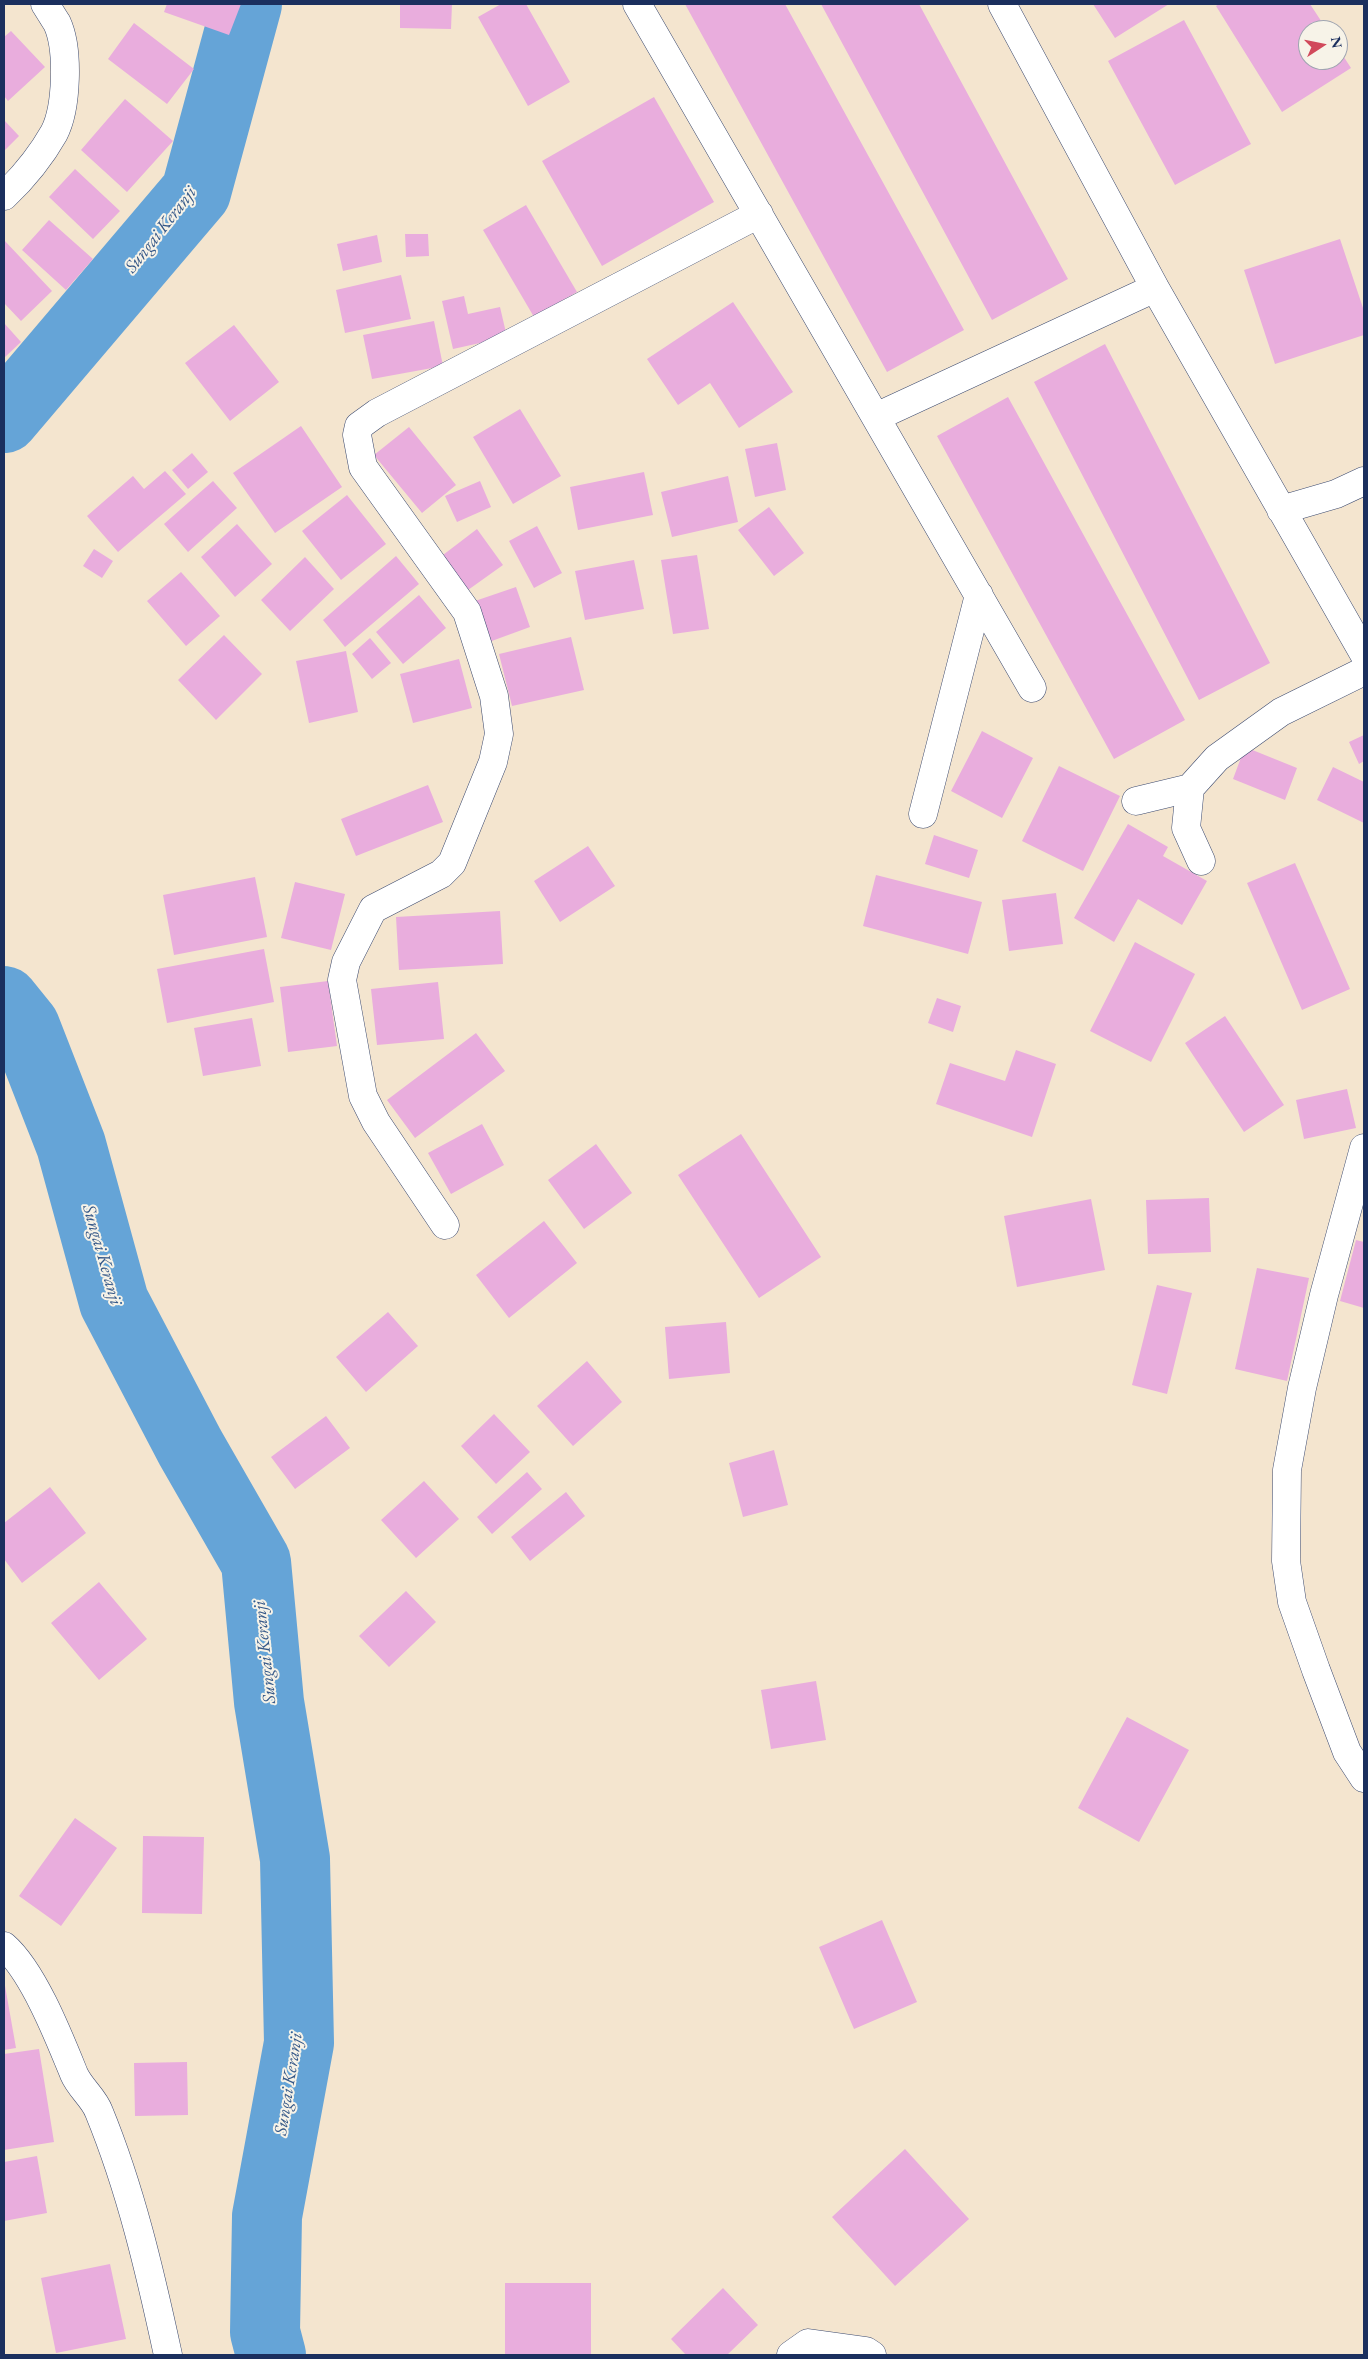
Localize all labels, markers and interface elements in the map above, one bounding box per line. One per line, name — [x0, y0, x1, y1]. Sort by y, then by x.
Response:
north arrow — [1298, 20, 1348, 70]
text: N — [1327, 35, 1347, 50]
water label: Sungai Keranji — [121, 183, 201, 277]
water label: Sungai Keranji — [77, 1202, 127, 1308]
water label: Sungai Keranji — [249, 1599, 281, 1705]
water label: Sungai Keranji — [270, 2031, 308, 2137]

